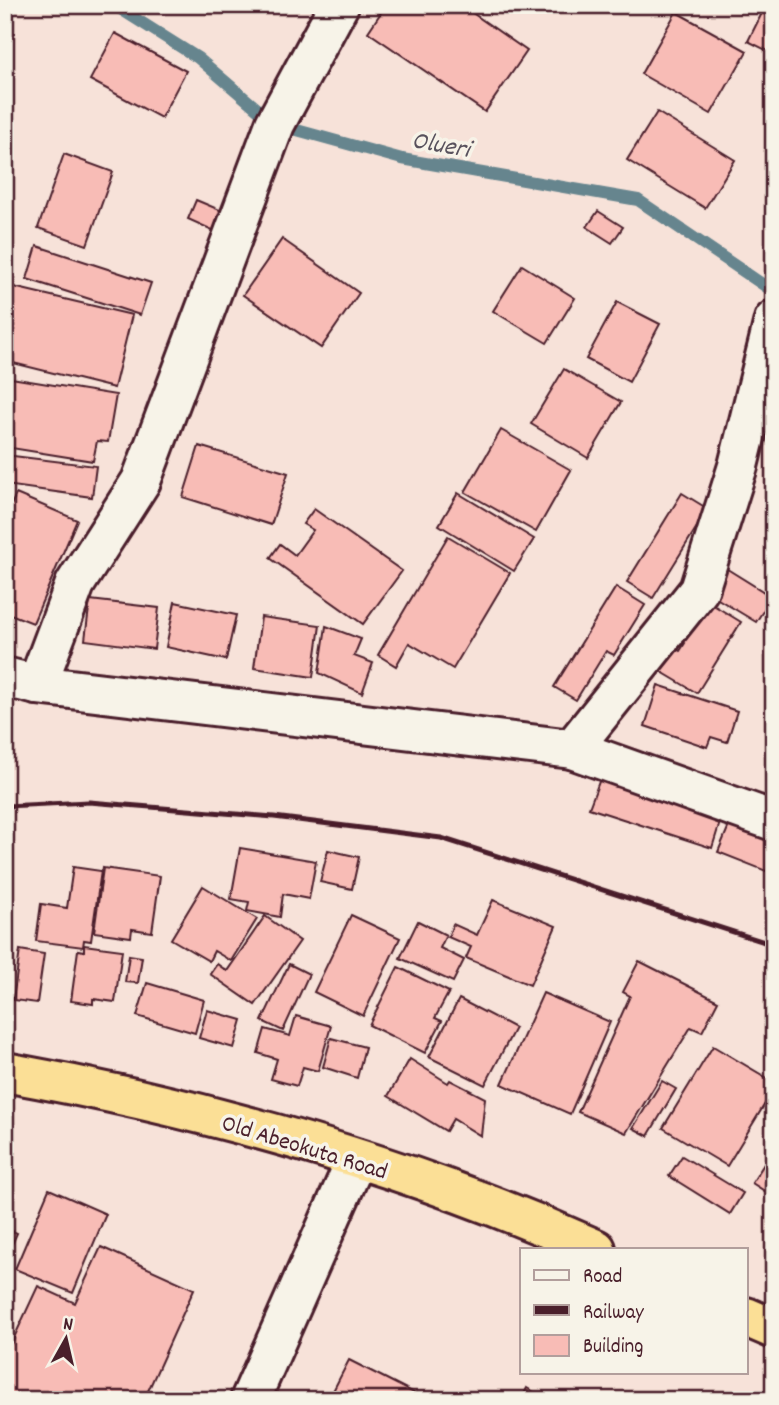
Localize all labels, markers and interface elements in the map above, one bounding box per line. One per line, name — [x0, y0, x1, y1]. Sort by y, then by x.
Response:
water label: Olueri — [409, 123, 476, 170]
street label: Old Abeokuta Road — [217, 1108, 391, 1190]
legend — [520, 1248, 748, 1374]
text: Road — [583, 1263, 622, 1293]
text: Railway — [583, 1299, 644, 1329]
north arrow — [32, 1304, 102, 1374]
text: N — [61, 1312, 74, 1340]
text: Building — [583, 1333, 643, 1363]

